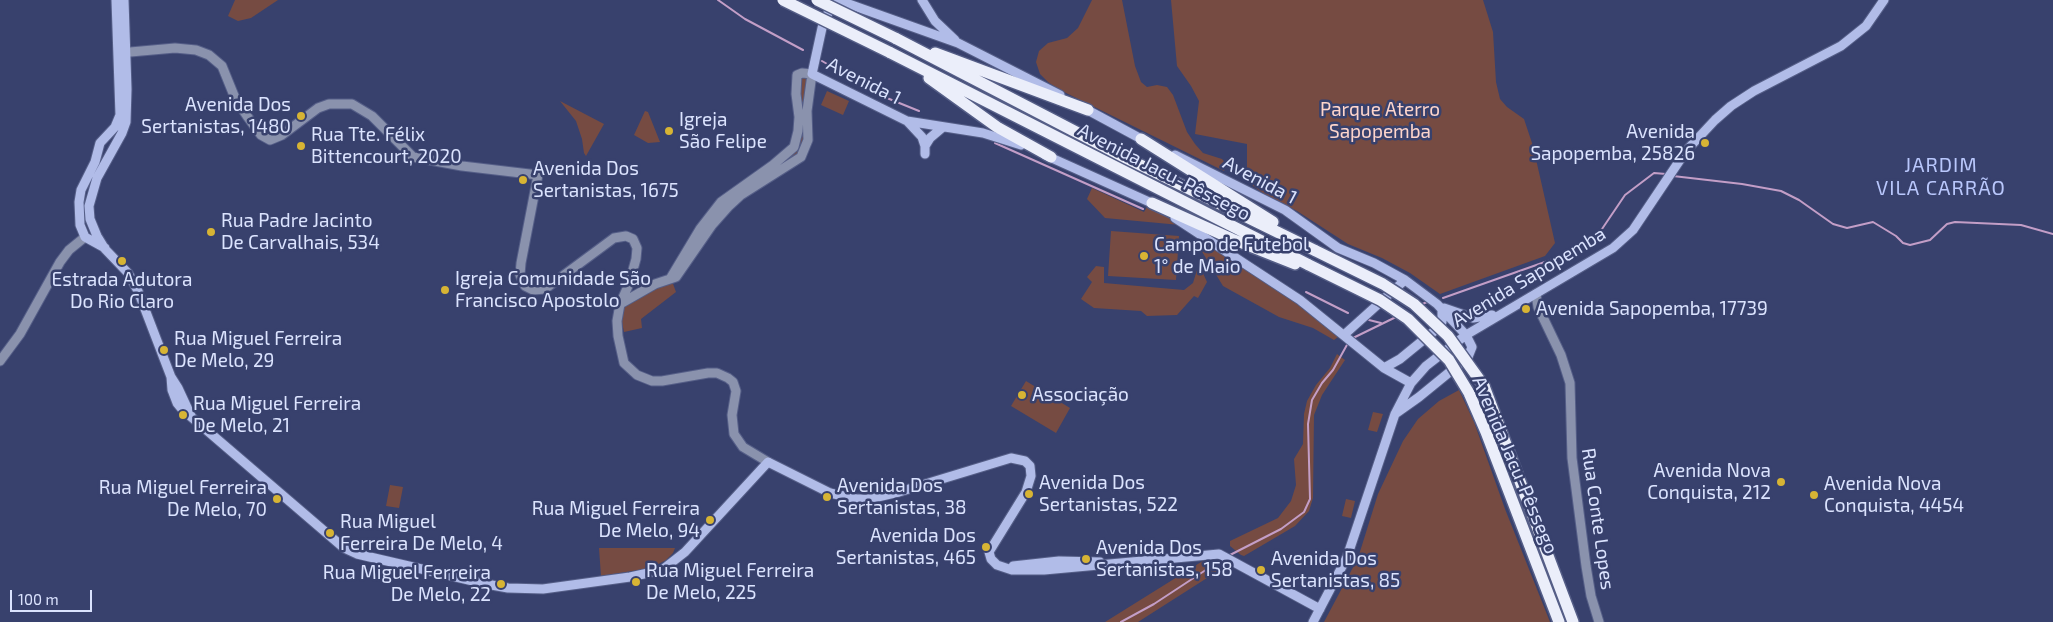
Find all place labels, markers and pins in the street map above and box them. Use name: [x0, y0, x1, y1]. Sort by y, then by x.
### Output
place label: Avenida Dos Sertanistas, 1480: [141, 94, 291, 138]
place label: Igreja São Felipe: [679, 109, 767, 153]
marker: Avenida Dos Sertanistas, 1480: [295, 110, 307, 122]
place label: Avenida Sapopemba, 25826: [1530, 121, 1695, 165]
place label: Rua Tte. Félix Bittencourt, 2020: [311, 124, 462, 168]
marker: Igreja São Felipe: [663, 125, 675, 137]
marker: Avenida Sapopemba, 25826: [1699, 137, 1711, 149]
marker: Rua Tte. Félix Bittencourt, 2020: [295, 140, 307, 152]
place label: Avenida Dos Sertanistas, 1675: [533, 158, 679, 202]
marker: Avenida Dos Sertanistas, 1675: [517, 174, 529, 186]
place label: Rua Padre Jacinto De Carvalhais, 534: [221, 210, 380, 254]
marker: Rua Padre Jacinto De Carvalhais, 534: [205, 226, 217, 238]
place label: Campo de Futebol 1° de Maio: [1154, 234, 1309, 278]
marker: Campo de Futebol 1° de Maio: [1138, 250, 1150, 262]
marker: Estrada Adutora Do Rio Claro: [116, 255, 128, 267]
place label: Igreja Comunidade São Francisco Apostolo: [455, 268, 651, 312]
place label: Estrada Adutora Do Rio Claro: [52, 269, 192, 313]
marker: Igreja Comunidade São Francisco Apostolo: [439, 284, 451, 296]
place label: Avenida Sapopemba, 17739: [1536, 298, 1768, 320]
marker: Avenida Sapopemba, 17739: [1520, 303, 1532, 315]
place label: Rua Miguel Ferreira De Melo, 29: [174, 328, 342, 372]
marker: Rua Miguel Ferreira De Melo, 29: [158, 344, 170, 356]
place label: Associação: [1032, 384, 1129, 406]
marker: Associação: [1016, 389, 1028, 401]
place label: Rua Miguel Ferreira De Melo, 21: [193, 393, 361, 437]
marker: Rua Miguel Ferreira De Melo, 21: [177, 409, 189, 421]
place label: Avenida Nova Conquista, 212: [1647, 460, 1771, 504]
place label: Avenida Dos Sertanistas, 522: [1039, 472, 1178, 516]
place label: Avenida Nova Conquista, 4454: [1824, 473, 1964, 517]
place label: Avenida Dos Sertanistas, 38: [837, 475, 967, 519]
marker: Avenida Nova Conquista, 212: [1775, 476, 1787, 488]
place label: Rua Miguel Ferreira De Melo, 70: [99, 477, 267, 521]
marker: Avenida Dos Sertanistas, 522: [1023, 488, 1035, 500]
marker: Avenida Nova Conquista, 4454: [1808, 489, 1820, 501]
marker: Avenida Dos Sertanistas, 38: [821, 491, 833, 503]
marker: Rua Miguel Ferreira De Melo, 70: [271, 493, 283, 505]
place label: Rua Miguel Ferreira De Melo, 94: [532, 498, 700, 542]
place label: Rua Miguel Ferreira De Melo, 4: [340, 511, 503, 555]
marker: Rua Miguel Ferreira De Melo, 94: [704, 514, 716, 526]
place label: Avenida Dos Sertanistas, 465: [836, 525, 976, 569]
marker: Rua Miguel Ferreira De Melo, 4: [324, 527, 336, 539]
place label: Avenida Dos Sertanistas, 158: [1096, 537, 1233, 581]
marker: Avenida Dos Sertanistas, 465: [980, 541, 992, 553]
place label: Avenida Dos Sertanistas, 85: [1271, 548, 1400, 592]
marker: Avenida Dos Sertanistas, 158: [1080, 553, 1092, 565]
place label: Rua Miguel Ferreira De Melo, 225: [646, 560, 814, 604]
place label: Rua Miguel Ferreira De Melo, 22: [323, 562, 491, 606]
marker: Avenida Dos Sertanistas, 85: [1255, 564, 1267, 576]
marker: Rua Miguel Ferreira De Melo, 225: [630, 576, 642, 588]
marker: Rua Miguel Ferreira De Melo, 22: [495, 578, 507, 590]

